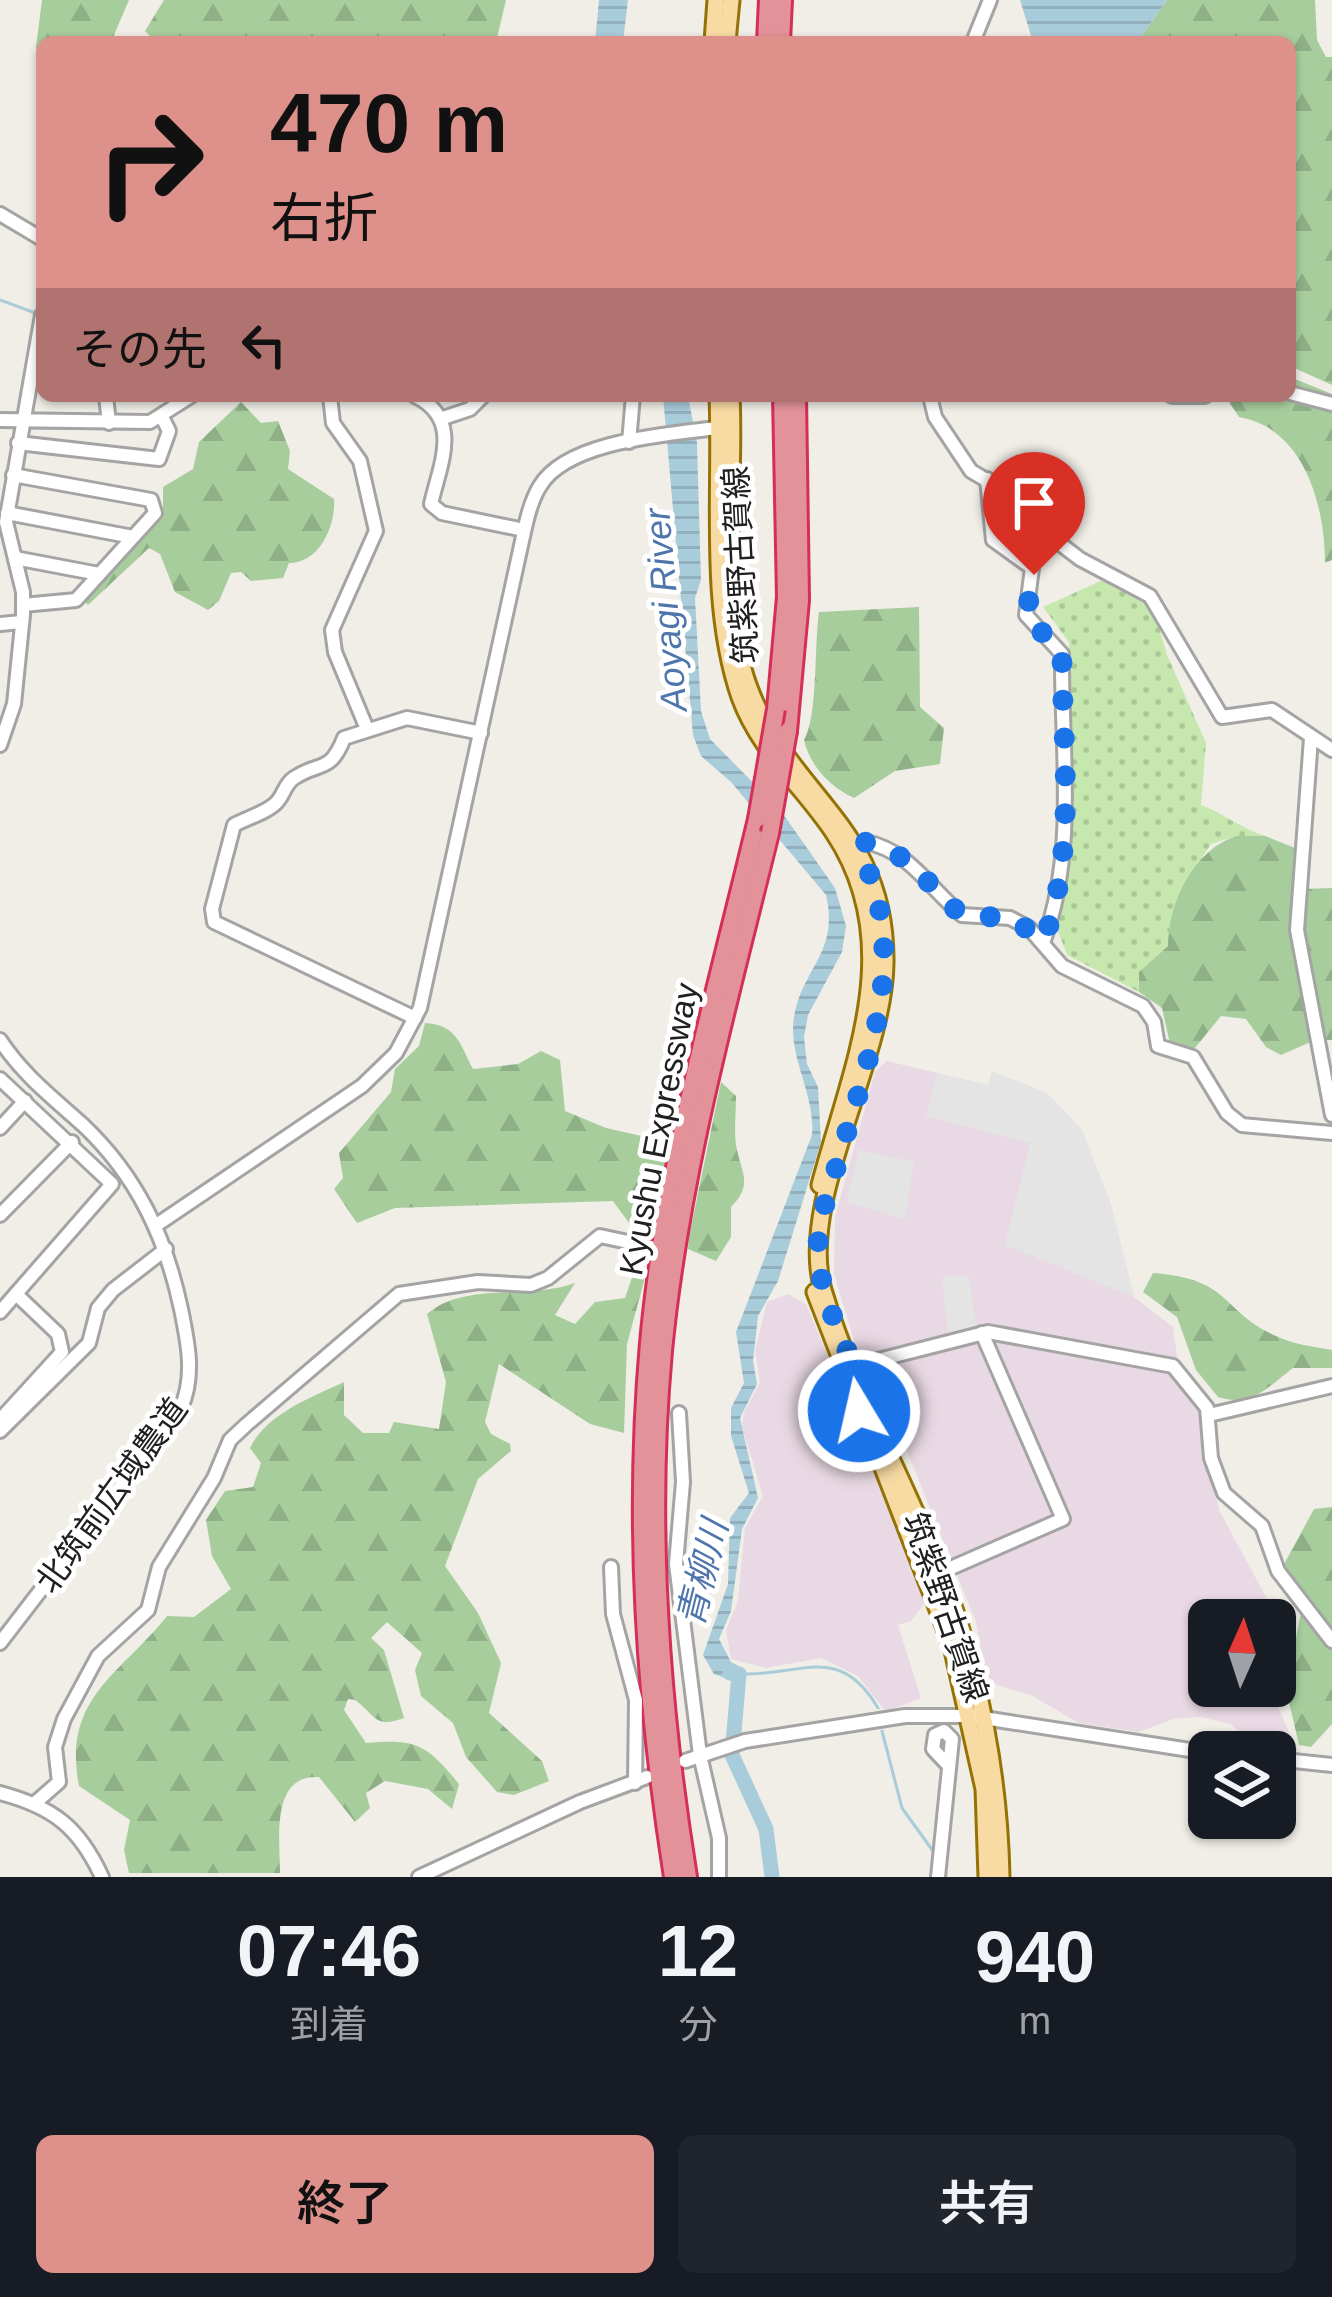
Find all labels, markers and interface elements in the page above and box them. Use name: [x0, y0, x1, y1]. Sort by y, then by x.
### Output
text: 470 m: [270, 76, 508, 170]
icon: right: [72, 84, 228, 240]
text: 右折: [270, 188, 378, 248]
icon: left: [231, 312, 297, 378]
text: その先: [72, 324, 207, 375]
pin: [983, 452, 1085, 575]
street label: 筑紫野古賀線: [717, 465, 764, 665]
icon: arrive: [1001, 470, 1067, 536]
water label: Aoyagi River: [636, 505, 695, 715]
street label: Kyushu Expressway: [612, 979, 705, 1278]
position arrow: [796, 1348, 922, 1474]
street label: 北筑前広域農道: [29, 1391, 194, 1600]
street label: 筑紫野古賀線: [896, 1508, 995, 1707]
water label: 青柳川: [670, 1512, 736, 1630]
north arrow: [1188, 1599, 1296, 1707]
map controls: [1188, 1599, 1296, 1839]
button: layers: [1188, 1731, 1296, 1839]
text: 07:46: [237, 1911, 421, 1991]
text: 12: [658, 1911, 738, 1991]
text: 940: [975, 1917, 1095, 1997]
text: m: [1019, 1999, 1051, 2042]
text: 到着: [290, 2003, 368, 2046]
text: 分: [678, 2003, 717, 2046]
button: 終了: [36, 2135, 654, 2273]
button: 共有: [678, 2135, 1296, 2273]

